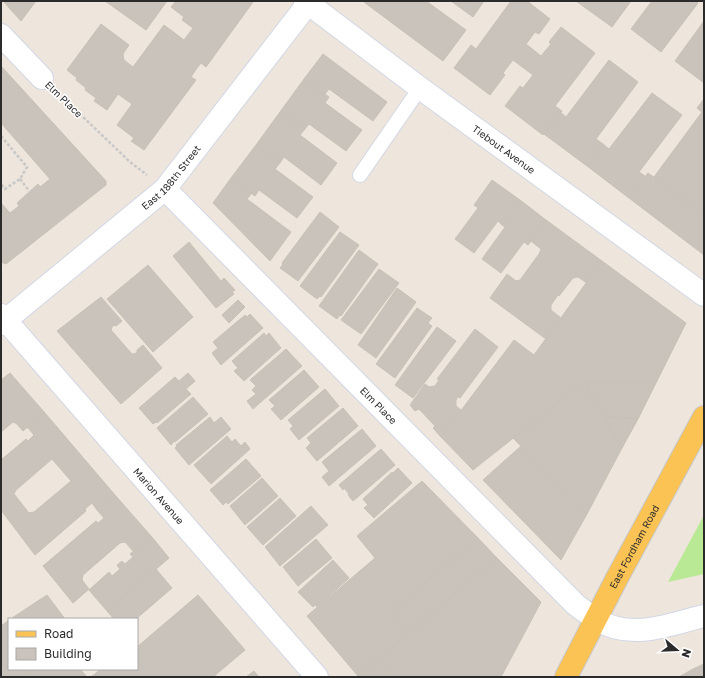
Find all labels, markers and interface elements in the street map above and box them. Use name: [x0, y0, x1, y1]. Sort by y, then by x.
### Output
street label: Elm Place: [43, 78, 85, 120]
street label: Tiebout Avenue: [470, 122, 538, 176]
street label: East 188th Street: [139, 143, 203, 212]
street label: Elm Place: [358, 384, 400, 426]
street label: Marion Avenue: [131, 465, 187, 527]
street label: East Fordham Road: [607, 503, 661, 590]
legend: [8, 618, 138, 670]
text: Road: [44, 626, 73, 641]
north arrow: [657, 630, 697, 670]
text: Building: [44, 646, 92, 661]
text: N: [679, 647, 694, 659]

